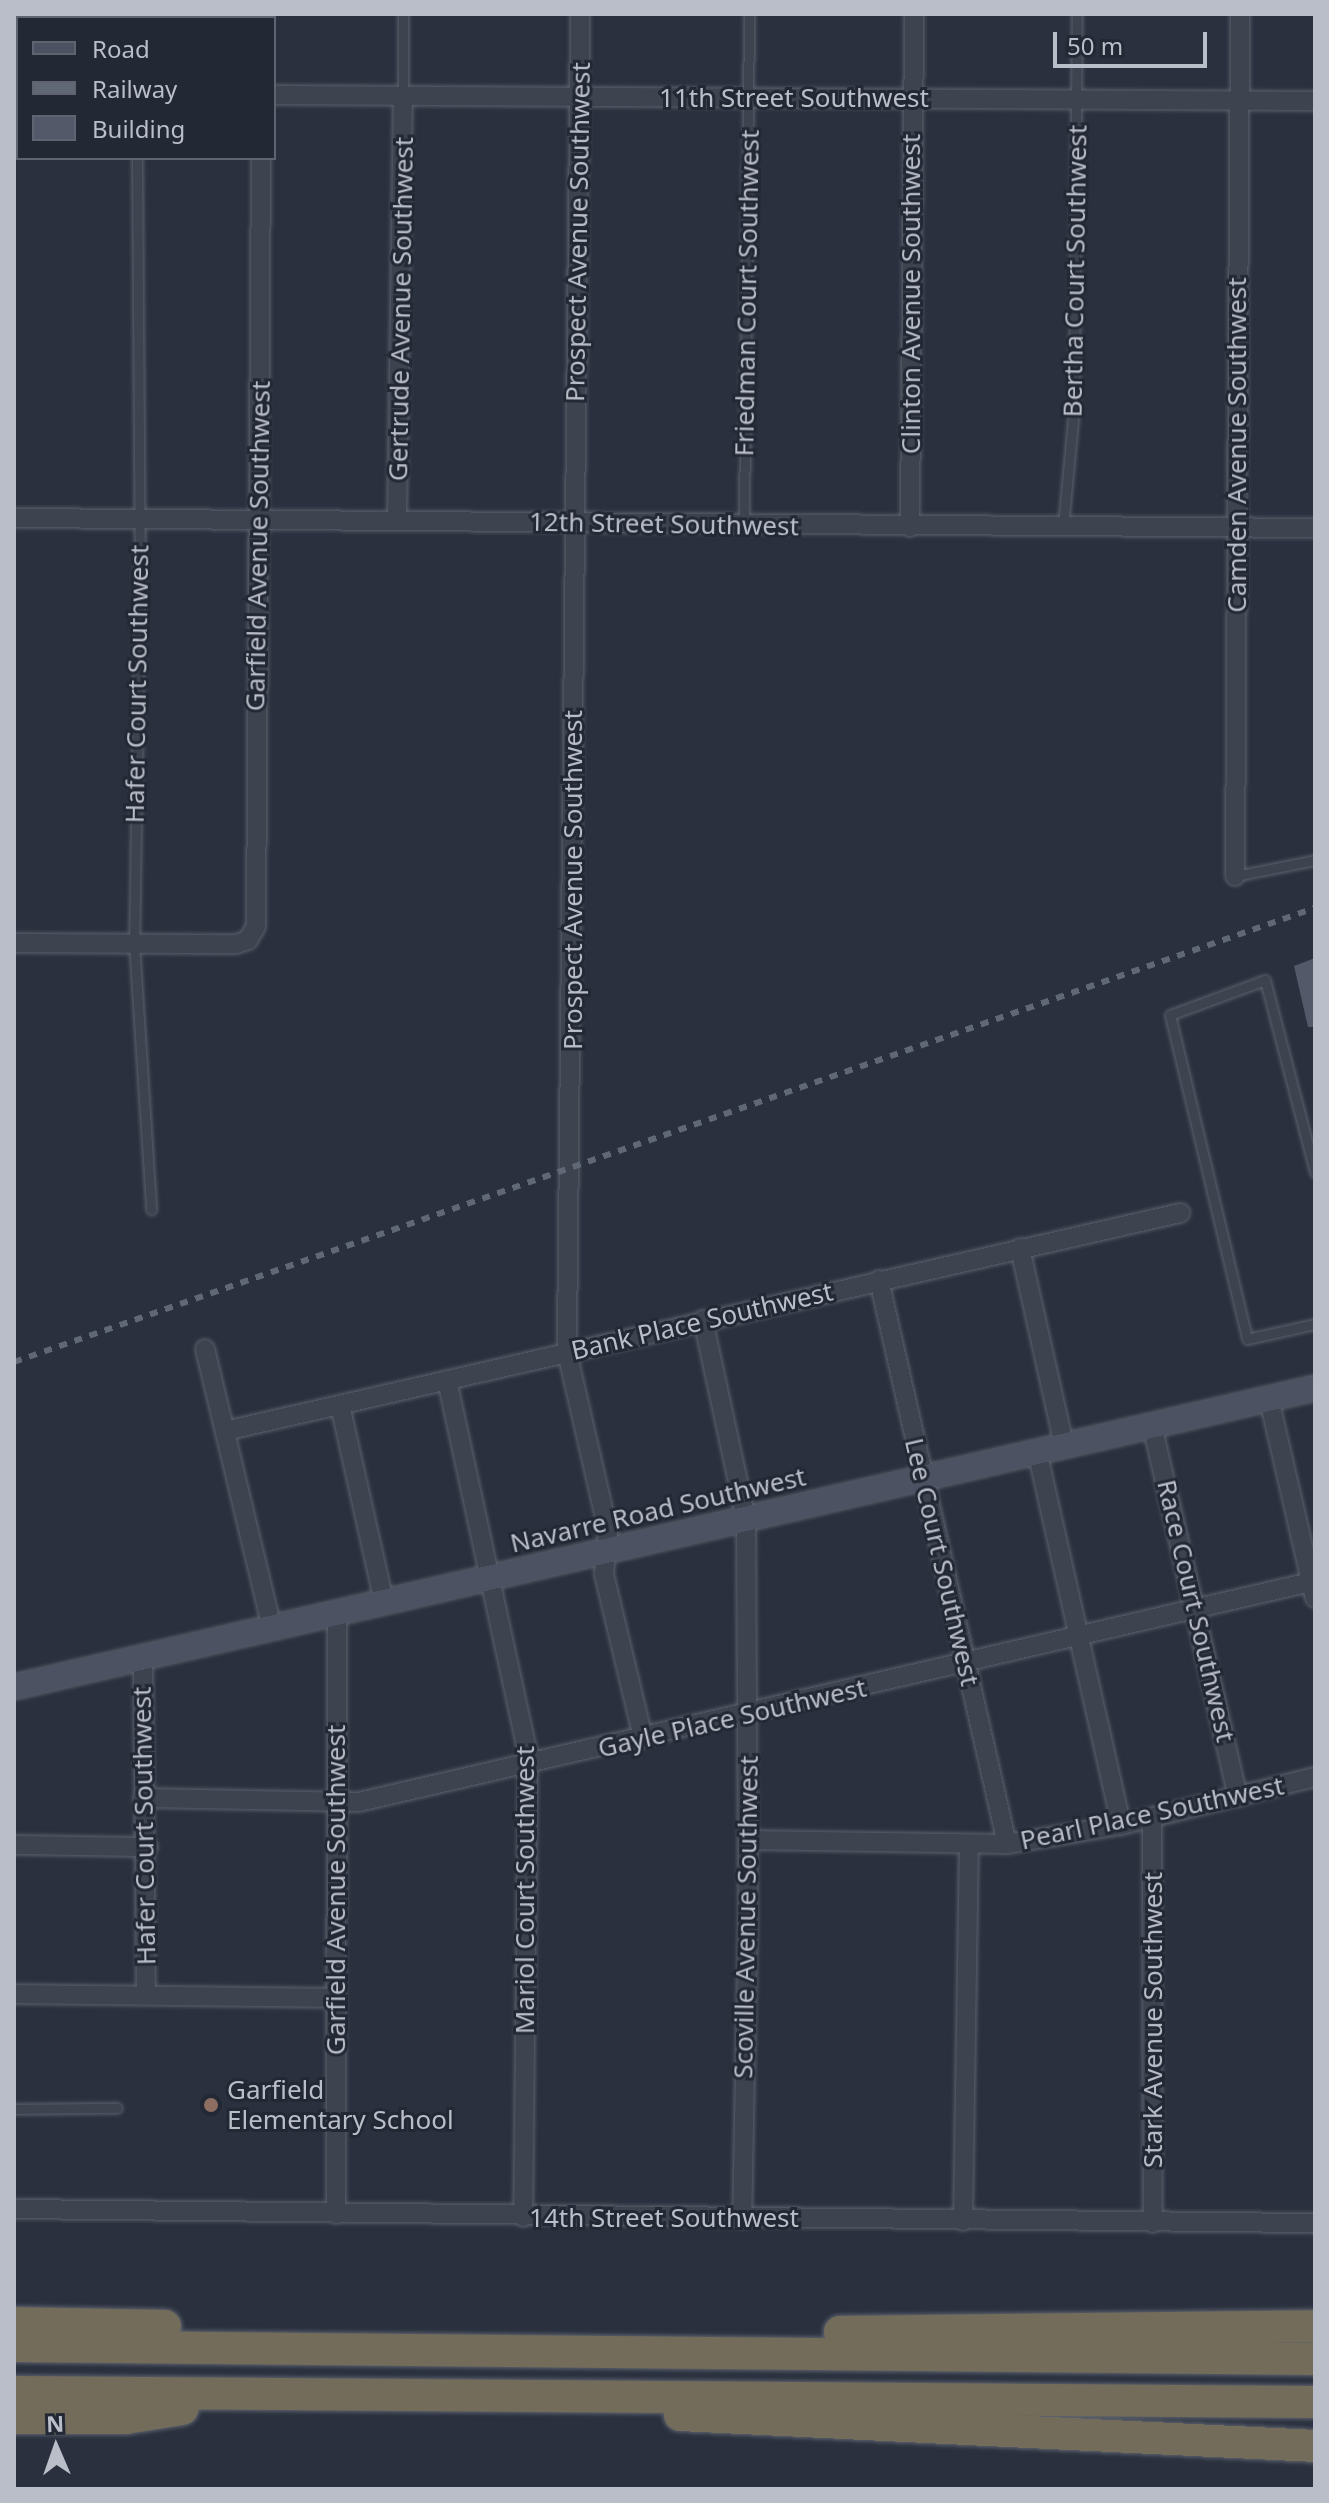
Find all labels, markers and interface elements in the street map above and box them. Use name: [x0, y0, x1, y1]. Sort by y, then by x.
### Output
legend: [16, 16, 276, 160]
scale bar: [1057, 16, 1211, 66]
text: 50 m: [1067, 29, 1123, 62]
text: Road: [92, 32, 150, 65]
street label: Prospect Avenue Southwest: [559, 62, 597, 402]
text: Railway: [92, 72, 177, 105]
street label: 11th Street Southwest: [659, 82, 929, 114]
text: Building: [92, 112, 185, 145]
street label: Bertha Court Southwest: [1057, 124, 1093, 418]
street label: Friedman Court Southwest: [729, 129, 765, 457]
street label: Clinton Avenue Southwest: [895, 134, 927, 454]
street label: Gertrude Avenue Southwest: [382, 137, 420, 481]
street label: Camden Avenue Southwest: [1221, 277, 1253, 613]
street label: Garfield Avenue Southwest: [240, 380, 276, 712]
street label: 12th Street Southwest: [529, 506, 799, 542]
street label: Hafer Court Southwest: [119, 544, 155, 824]
street label: Prospect Avenue Southwest: [557, 710, 589, 1050]
street label: Bank Place Southwest: [568, 1276, 836, 1366]
street label: Lee Court Southwest: [898, 1435, 986, 1689]
street label: Navarre Road Southwest: [507, 1461, 809, 1559]
street label: Race Court Southwest: [1151, 1477, 1241, 1745]
street label: Gayle Place Southwest: [595, 1672, 869, 1764]
street label: Hafer Court Southwest: [126, 1686, 162, 1966]
street label: Garfield Avenue Southwest: [320, 1725, 352, 2055]
street label: Mariol Court Southwest: [509, 1746, 541, 2034]
street label: Scoville Avenue Southwest: [728, 1755, 764, 2079]
street label: Pearl Place Southwest: [1017, 1770, 1287, 1856]
street label: Stark Avenue Southwest: [1137, 1872, 1169, 2168]
place label: Garfield Elementary School: [227, 2074, 454, 2136]
marker: Garfield Elementary School: [202, 2096, 220, 2114]
street label: 14th Street Southwest: [529, 2202, 799, 2234]
north arrow: [16, 2407, 96, 2487]
text: N: [46, 2408, 65, 2438]

